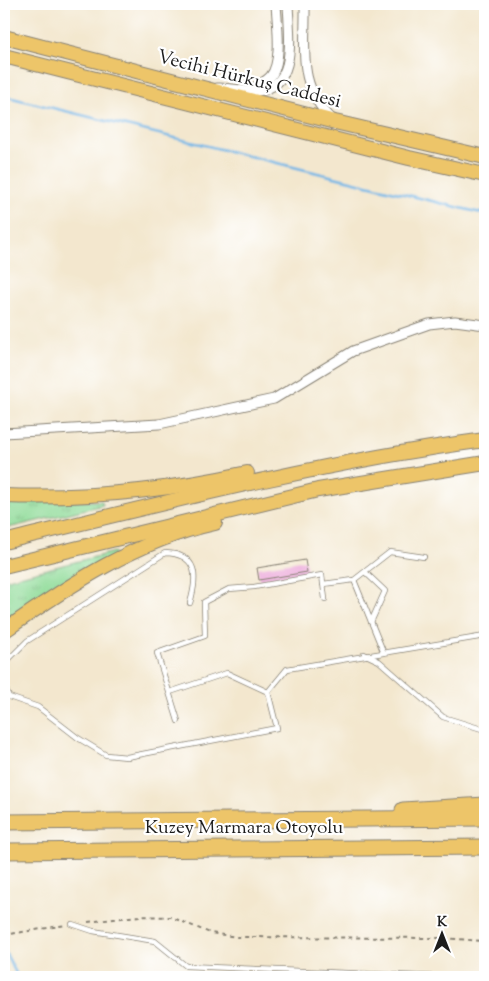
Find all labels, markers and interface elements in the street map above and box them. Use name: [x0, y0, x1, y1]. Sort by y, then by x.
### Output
street label: Vecihi Hürkuş Caddesi: [154, 44, 344, 116]
street label: Kuzey Marmara Otoyolu: [145, 815, 343, 842]
north arrow: [416, 908, 466, 958]
text: K: [437, 913, 448, 933]

